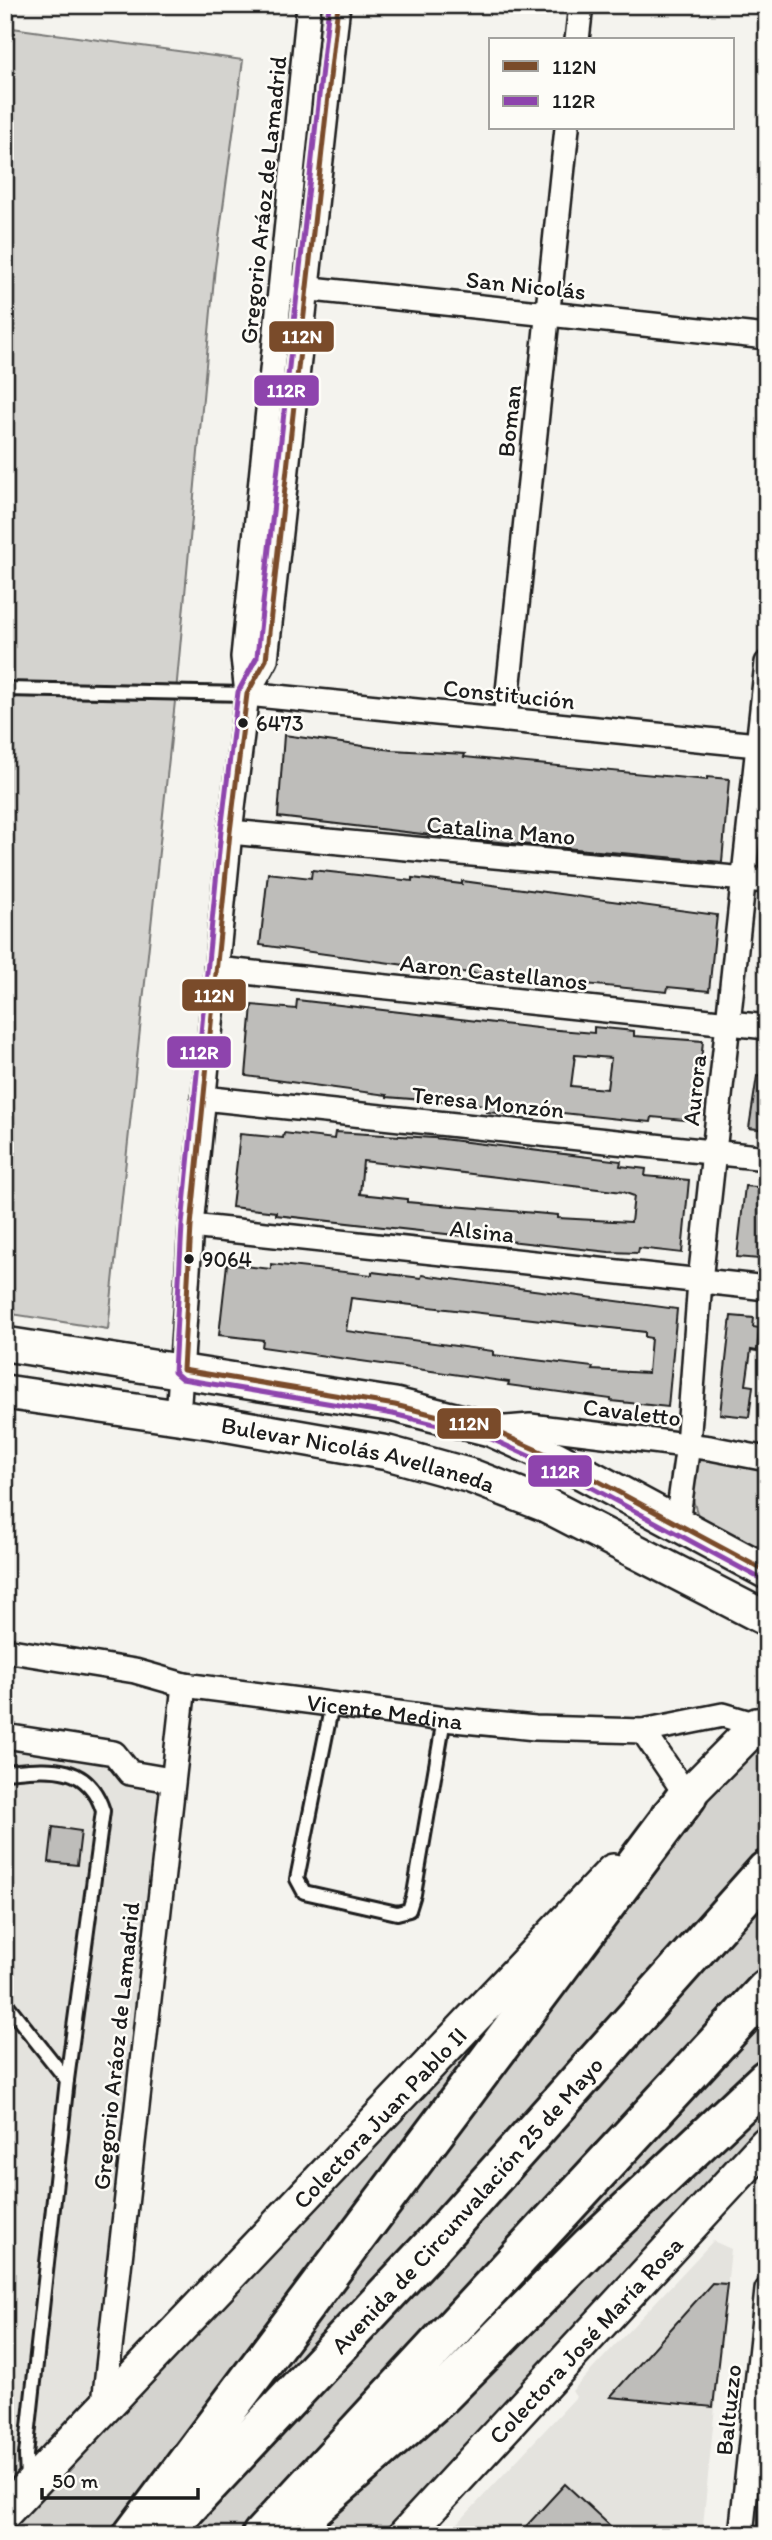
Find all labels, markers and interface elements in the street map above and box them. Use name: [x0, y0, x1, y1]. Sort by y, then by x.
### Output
legend: [489, 38, 734, 130]
text: 112N: [552, 54, 597, 79]
street label: Gregorio Aráoz de Lamadrid: [233, 55, 293, 345]
text: 112R: [552, 88, 595, 113]
street label: San Nicolás: [465, 264, 587, 306]
line badge: 112N: [268, 320, 335, 353]
text: 112N: [282, 325, 322, 348]
line badge: 112R: [253, 374, 320, 407]
text: 112R: [266, 379, 306, 402]
street label: Boman: [491, 383, 527, 459]
street label: Constitución: [442, 673, 577, 715]
place label: 6473: [256, 710, 304, 737]
marker: 6473: [236, 716, 250, 730]
street label: Catalina Mano: [425, 809, 577, 851]
street label: Aaron Castellanos: [399, 948, 589, 996]
line badge: 112N: [181, 978, 247, 1012]
text: 112N: [194, 984, 234, 1007]
line badge: 112R: [166, 1035, 232, 1069]
text: 112R: [179, 1041, 219, 1064]
street label: Aurora: [676, 1052, 712, 1127]
street label: Teresa Monzón: [410, 1080, 566, 1124]
street label: Alsina: [448, 1213, 516, 1249]
place label: 9064: [202, 1246, 252, 1273]
marker: 9064: [182, 1252, 196, 1266]
street label: Cavaletto: [581, 1392, 683, 1432]
line badge: 112N: [436, 1407, 502, 1440]
street label: Bulevar Nicolás Avellaneda: [219, 1409, 500, 1499]
text: 112N: [449, 1412, 489, 1435]
line badge: 112R: [527, 1454, 593, 1488]
text: 112R: [540, 1460, 580, 1483]
street label: Vicente Medina: [305, 1687, 464, 1735]
street label: Gregorio Aráoz de Lamadrid: [86, 1901, 146, 2191]
street label: Colectora Juan Pablo II: [286, 2020, 472, 2214]
street label: Avenida de Circunvalación 25 de Mayo: [324, 2050, 609, 2359]
street label: Colectora José María Rosa: [482, 2229, 689, 2450]
street label: Baltuzzo: [709, 2363, 747, 2457]
scale bar: [42, 2456, 198, 2500]
text: 50 m: [52, 2468, 99, 2493]

